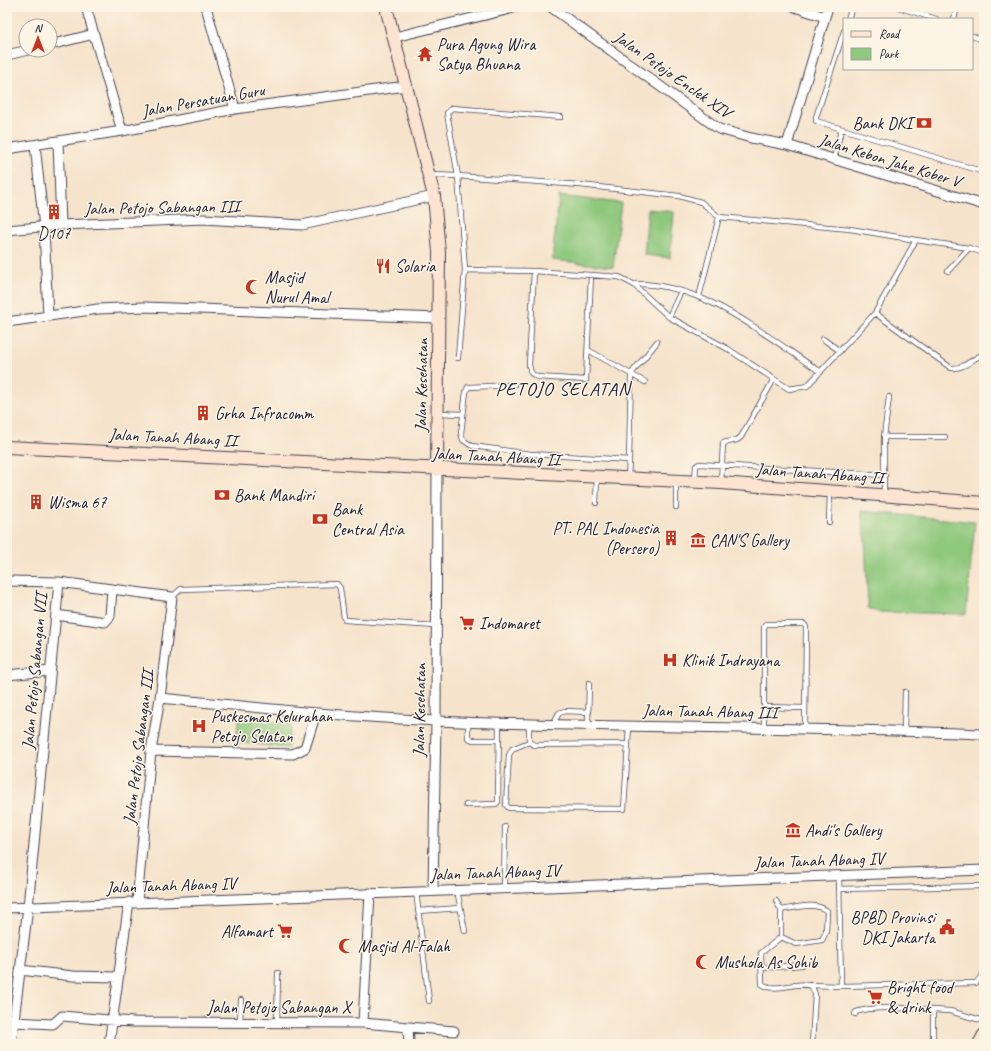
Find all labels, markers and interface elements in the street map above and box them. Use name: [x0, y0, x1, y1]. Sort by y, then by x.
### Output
north arrow: [18, 18, 58, 58]
legend: [843, 18, 973, 70]
text: N: [35, 21, 44, 35]
street label: Jalan Petojo Enclek XIV: [609, 26, 738, 125]
text: Road: [879, 26, 901, 42]
place label: Pura Agung Wira Satya Bhuana: [437, 34, 536, 75]
temple icon: Pura Agung Wira Satya Bhuana: [416, 45, 434, 63]
text: Park: [879, 46, 900, 62]
street label: Jalan Persatuan Guru: [139, 79, 268, 122]
place label: Bank DKI: [853, 113, 916, 134]
bank icon: Bank DKI: [915, 114, 933, 132]
street label: Jalan Kebon Jahe Kober V: [816, 129, 967, 193]
street label: Jalan Petojo Sabangan III: [83, 196, 243, 219]
building icon: D107: [45, 203, 63, 221]
place label: D107: [38, 223, 72, 244]
place label: Solaria: [395, 256, 437, 277]
restaurant icon: Solaria: [374, 257, 392, 275]
place label: Masjid Nurul Amal: [265, 267, 332, 308]
mosque icon: Masjid Nurul Amal: [244, 278, 262, 296]
street label: Jalan Kesehatan: [410, 337, 433, 433]
district label: PETOJO SELATAN: [496, 377, 632, 401]
place label: Grha Infracomm: [215, 403, 315, 424]
building icon: Grha Infracomm: [194, 404, 212, 422]
street label: Jalan Tanah Abang II: [107, 424, 241, 452]
street label: Jalan Tanah Abang II: [430, 443, 564, 471]
street label: Jalan Tanah Abang II: [754, 458, 888, 489]
place label: Bank Mandiri: [234, 485, 316, 506]
bank icon: Bank Mandiri: [213, 486, 231, 504]
place label: Wisma 67: [48, 492, 108, 513]
building icon: Wisma 67: [27, 493, 45, 511]
place label: Bank Central Asia: [332, 499, 405, 540]
bank icon: Bank Central Asia: [311, 510, 329, 528]
place label: PT. PAL Indonesia (Persero): [552, 518, 661, 559]
building icon: PT. PAL Indonesia (Persero): [662, 529, 680, 547]
place label: CAN'S Gallery: [710, 530, 790, 551]
museum icon: CAN'S Gallery: [689, 531, 707, 549]
street label: Jalan Petojo Sabangan VII: [17, 588, 52, 751]
place label: Indomaret: [479, 613, 542, 634]
supermarket icon: Indomaret: [458, 614, 476, 632]
place label: Klinik Indrayana: [682, 650, 781, 671]
hospital icon: Klinik Indrayana: [661, 651, 679, 669]
street label: Jalan Kesehatan: [408, 662, 431, 758]
street label: Jalan Petojo Sabangan III: [118, 666, 159, 826]
street label: Jalan Tanah Abang III: [641, 700, 782, 723]
place label: Puskesmas Kelurahan Petojo Selatan: [211, 706, 334, 747]
hospital icon: Puskesmas Kelurahan Petojo Selatan: [190, 717, 208, 735]
place label: Andi's Gallery: [805, 820, 883, 841]
museum icon: Andi's Gallery: [784, 821, 802, 839]
street label: Jalan Tanah Abang IV: [753, 848, 888, 873]
street label: Jalan Tanah Abang IV: [429, 860, 564, 885]
street label: Jalan Tanah Abang IV: [105, 873, 240, 898]
place label: BPBD Provinsi DKI Jakarta: [851, 907, 938, 948]
public building icon: BPBD Provinsi DKI Jakarta: [938, 918, 956, 936]
place label: Alfamart: [221, 921, 275, 942]
supermarket icon: Alfamart: [276, 922, 294, 940]
place label: Masjid Al-Falah: [358, 936, 451, 957]
mosque icon: Masjid Al-Falah: [337, 937, 355, 955]
place label: Mushola As Sohib: [715, 952, 819, 973]
mosque icon: Mushola As Sohib: [694, 953, 712, 971]
place label: Bright food & drink: [887, 977, 955, 1018]
supermarket icon: Bright food & drink: [866, 988, 884, 1006]
street label: Jalan Petojo Sabangan X: [206, 997, 354, 1018]

